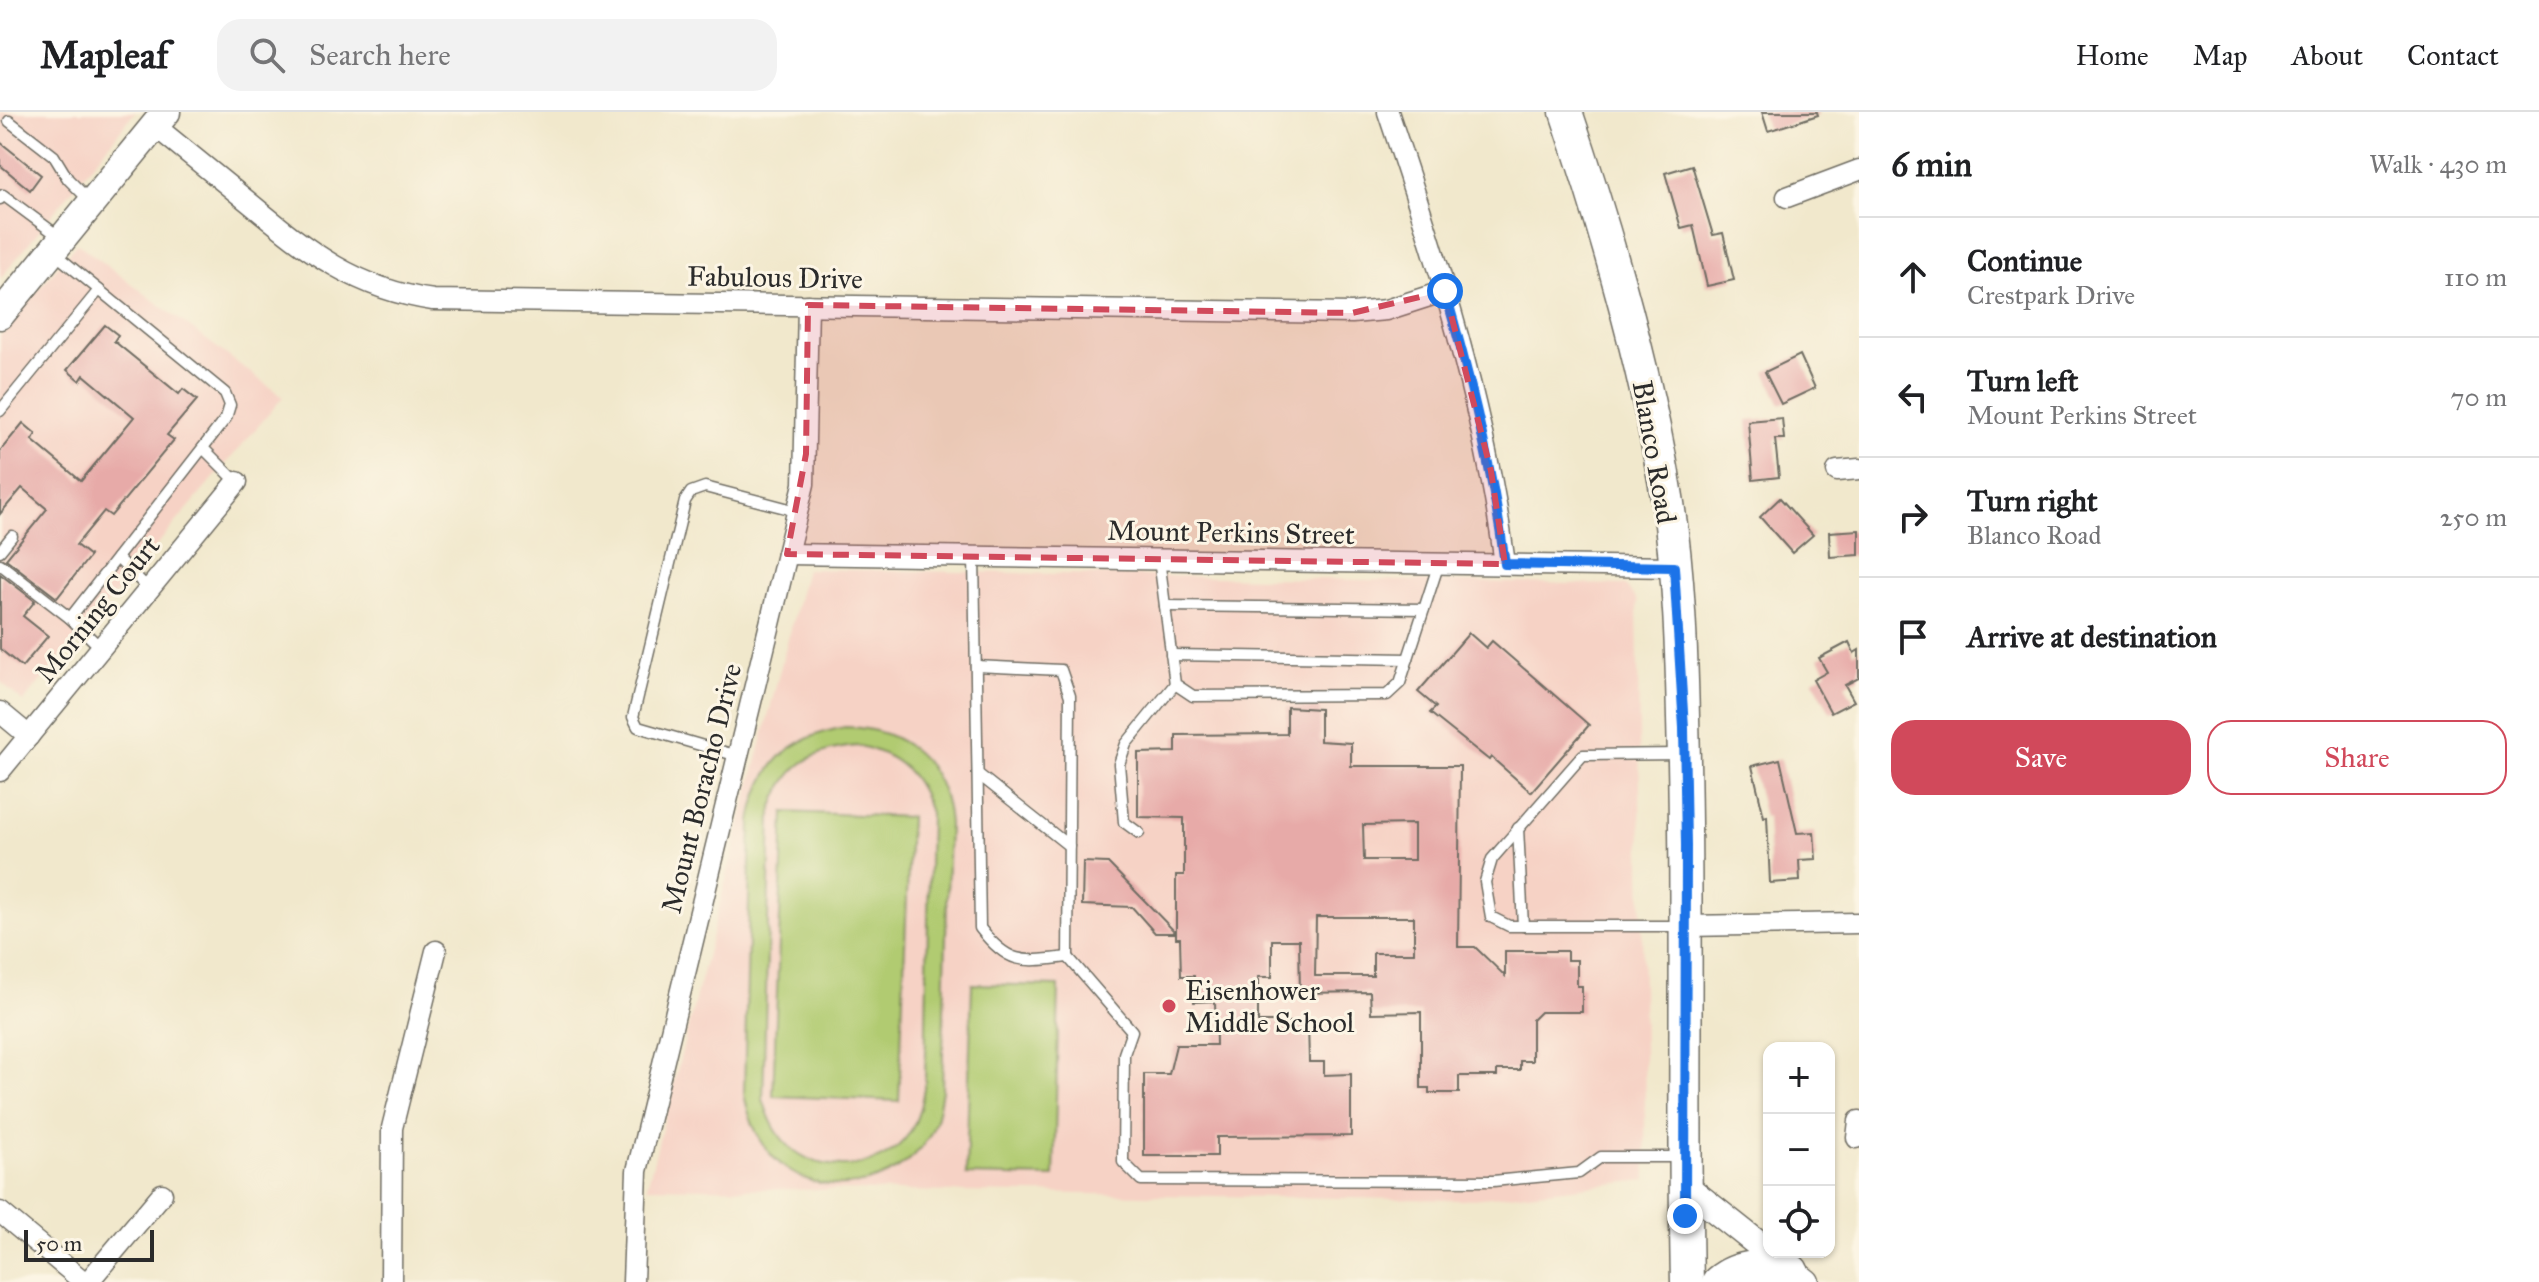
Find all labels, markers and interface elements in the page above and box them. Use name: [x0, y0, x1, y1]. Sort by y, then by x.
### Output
search box: [217, 19, 777, 91]
text: Mapleaf: [40, 32, 169, 78]
icon: search: [245, 33, 289, 77]
text: Search here: [309, 37, 451, 73]
text: Home: [2076, 38, 2149, 73]
text: Map: [2193, 38, 2247, 73]
text: About: [2291, 38, 2363, 73]
text: Contact: [2407, 38, 2499, 73]
text: 6 min: [1891, 144, 1972, 185]
text: Walk · 430 m: [2369, 148, 2507, 180]
text: Continue: [1967, 243, 2082, 279]
icon: ahead: [1891, 255, 1935, 299]
street label: Fabulous Drive: [687, 258, 863, 297]
text: 110 m: [2444, 261, 2507, 293]
route start: [1427, 273, 1463, 309]
text: Crestpark Drive: [1967, 279, 2135, 311]
text: Turn left: [1967, 363, 2078, 399]
icon: left: [1891, 375, 1935, 419]
street label: Blanco Road: [1625, 378, 1684, 526]
text: 70 m: [2451, 381, 2507, 413]
text: Mount Perkins Street: [1967, 399, 2197, 431]
text: Turn right: [1967, 483, 2098, 519]
icon: right: [1891, 495, 1935, 539]
text: 250 m: [2440, 501, 2507, 533]
street label: Mount Perkins Street: [1107, 513, 1355, 552]
text: Blanco Road: [1967, 519, 2102, 551]
street label: Morning Court: [27, 529, 167, 690]
icon: arrive: [1891, 615, 1935, 659]
text: Arrive at destination: [1967, 619, 2217, 655]
street label: Mount Boracho Drive: [654, 660, 749, 917]
button: Save: [1891, 720, 2191, 795]
button: Share: [2207, 720, 2507, 795]
place label: Eisenhower Middle School: [1185, 973, 1355, 1040]
marker: Eisenhower Middle School: [1160, 997, 1178, 1015]
map controls: [1763, 1042, 1835, 1258]
button: +: [1763, 1042, 1835, 1114]
button: −: [1763, 1114, 1835, 1186]
button: locate: [1763, 1186, 1835, 1258]
route end: [1667, 1198, 1703, 1234]
scale bar: [24, 1226, 154, 1262]
text: 50 m: [36, 1230, 82, 1257]

